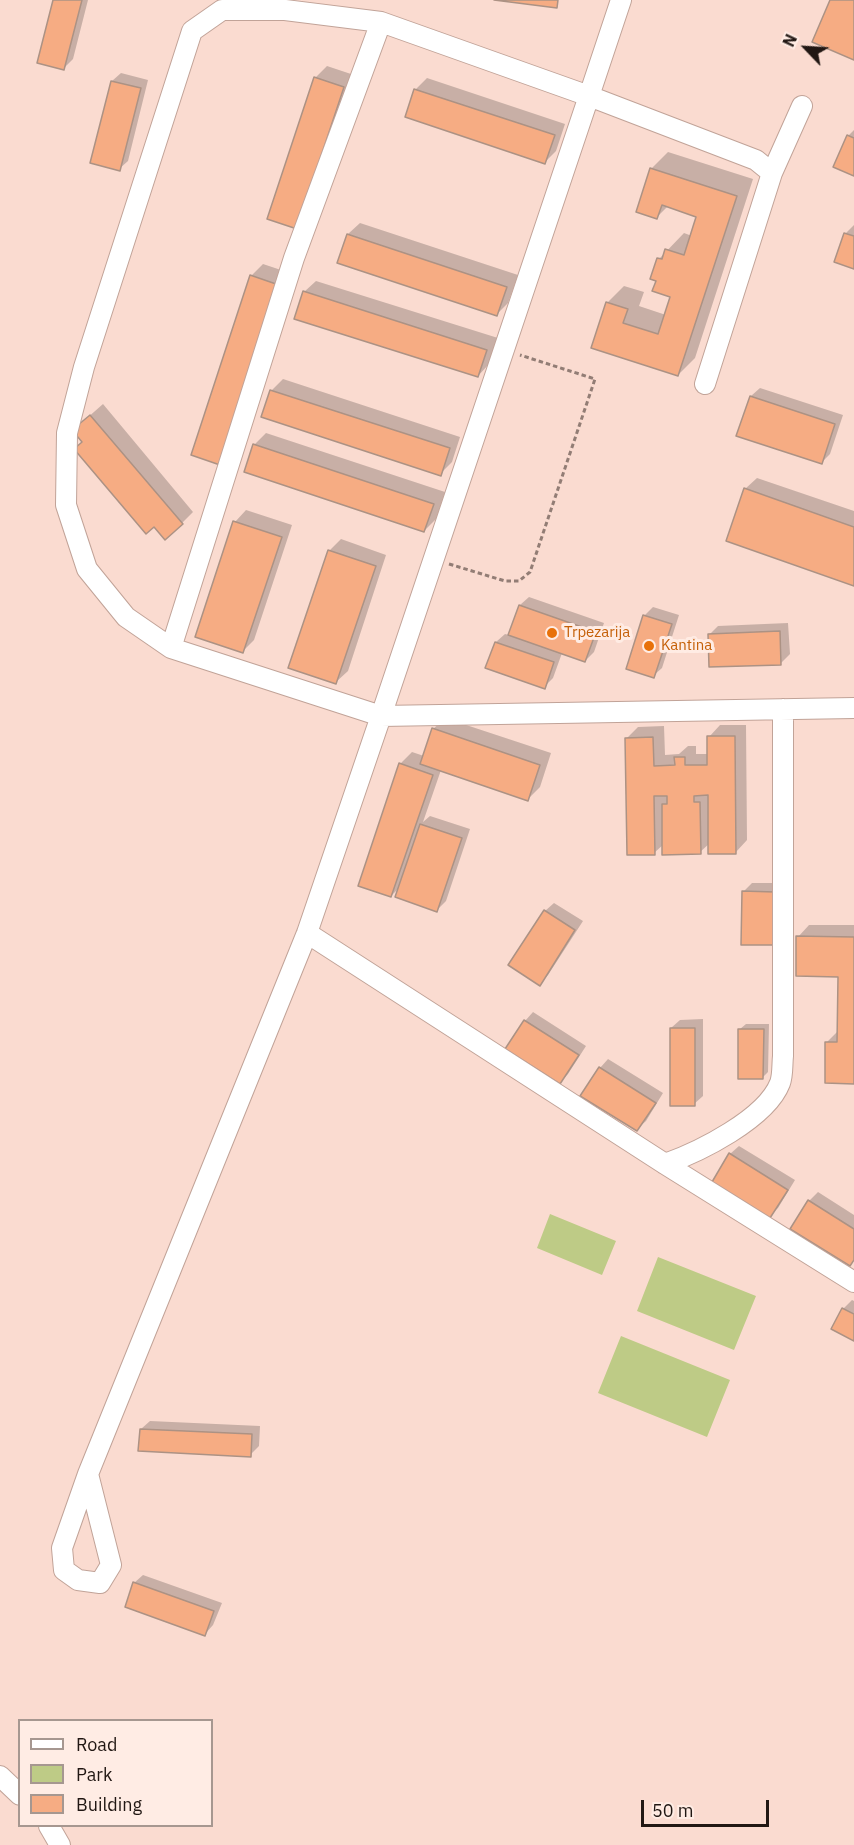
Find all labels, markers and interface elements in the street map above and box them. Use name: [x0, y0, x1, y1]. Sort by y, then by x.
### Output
north arrow: [776, 18, 836, 78]
text: N: [778, 31, 801, 50]
place label: Trpezarija: [564, 624, 630, 642]
marker: Trpezarija: [545, 626, 559, 640]
place label: Kantina: [661, 637, 712, 655]
marker: Kantina: [642, 639, 656, 653]
legend: [18, 1719, 213, 1827]
text: Road: [76, 1733, 117, 1756]
text: Park: [76, 1763, 112, 1786]
scale bar: [644, 1788, 772, 1826]
text: Building: [76, 1793, 142, 1816]
text: 50 m: [652, 1799, 694, 1822]

